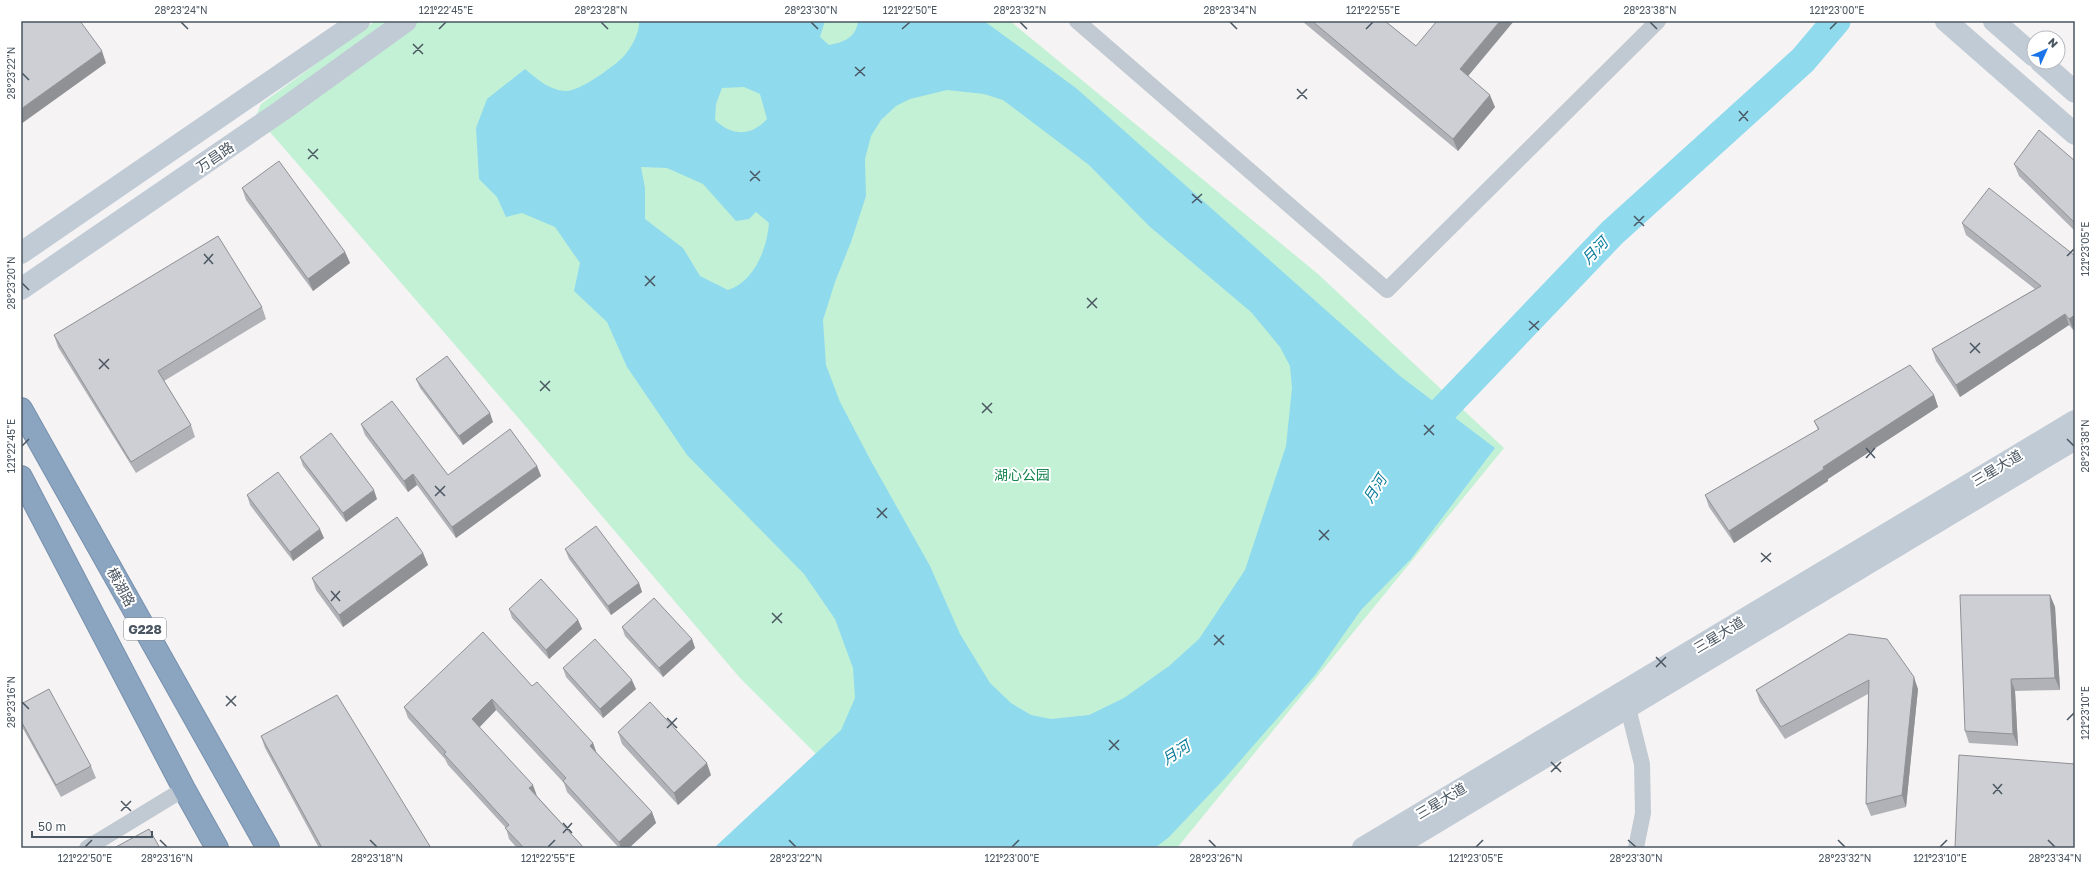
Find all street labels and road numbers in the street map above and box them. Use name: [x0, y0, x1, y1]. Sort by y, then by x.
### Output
street label: 万昌路: [193, 138, 237, 175]
street label: 三星大道: [1968, 446, 2025, 489]
street label: 横湖路: [104, 564, 139, 609]
street label: 三星大道: [1690, 613, 1747, 656]
road number: G228: [124, 618, 166, 640]
street label: 三星大道: [1412, 779, 1469, 822]

